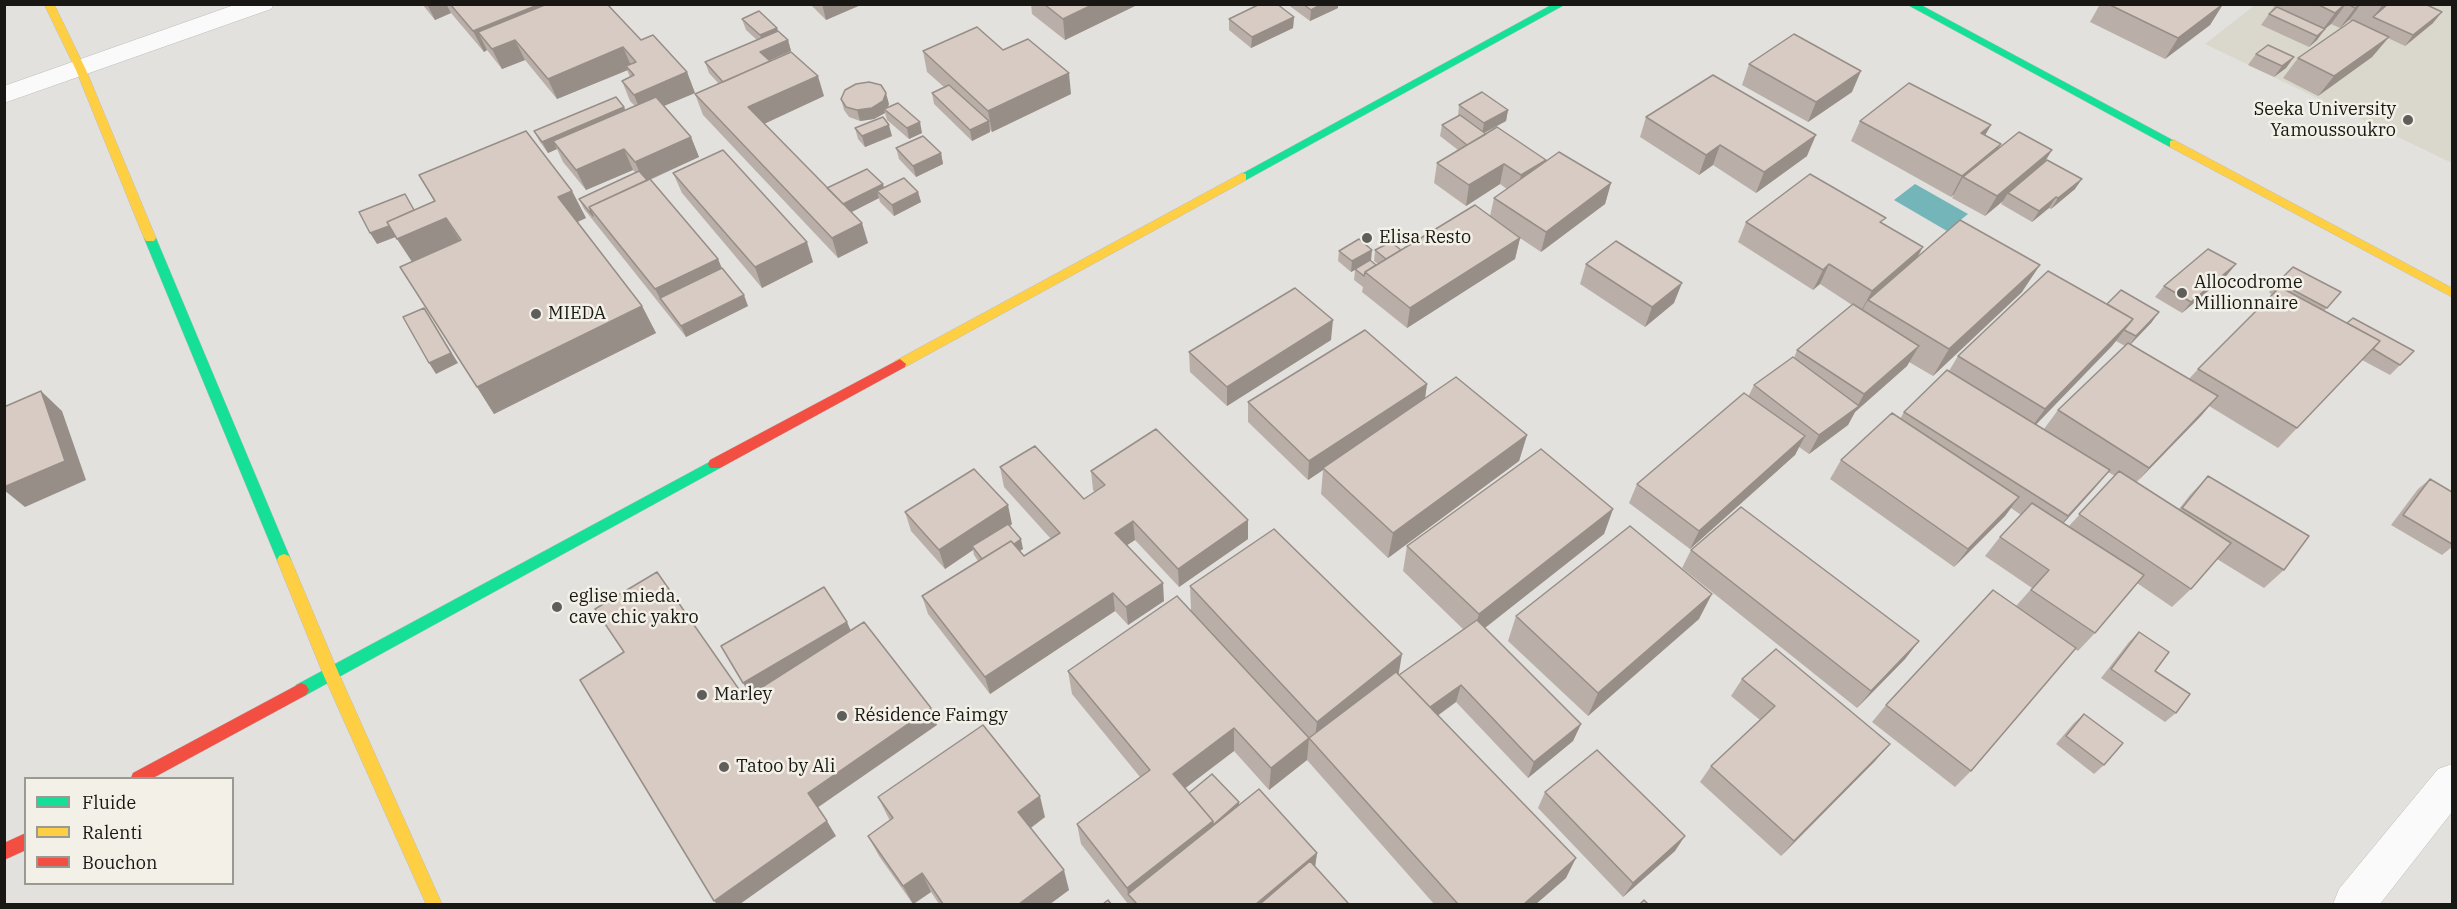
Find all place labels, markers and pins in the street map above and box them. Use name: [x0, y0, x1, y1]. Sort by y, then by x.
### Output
place label: Seeka University Yamoussoukro: [2254, 99, 2396, 142]
marker: Seeka University Yamoussoukro: [2401, 113, 2415, 127]
place label: Elisa Resto: [1379, 227, 1471, 249]
marker: Elisa Resto: [1360, 231, 1374, 245]
place label: Allocodrome Millionnaire: [2194, 272, 2303, 314]
marker: Allocodrome Millionnaire: [2175, 286, 2189, 300]
place label: MIEDA: [548, 303, 606, 325]
marker: MIEDA: [529, 307, 543, 321]
place label: eglise mieda. cave chic yakro: [569, 586, 699, 628]
marker: eglise mieda. cave chic yakro: [550, 600, 564, 614]
place label: Marley: [714, 684, 772, 706]
marker: Marley: [695, 688, 709, 702]
place label: Résidence Faimgy: [854, 705, 1008, 727]
marker: Résidence Faimgy: [835, 709, 849, 723]
place label: Tatoo by Ali: [736, 756, 835, 778]
marker: Tatoo by Ali: [717, 760, 731, 774]

